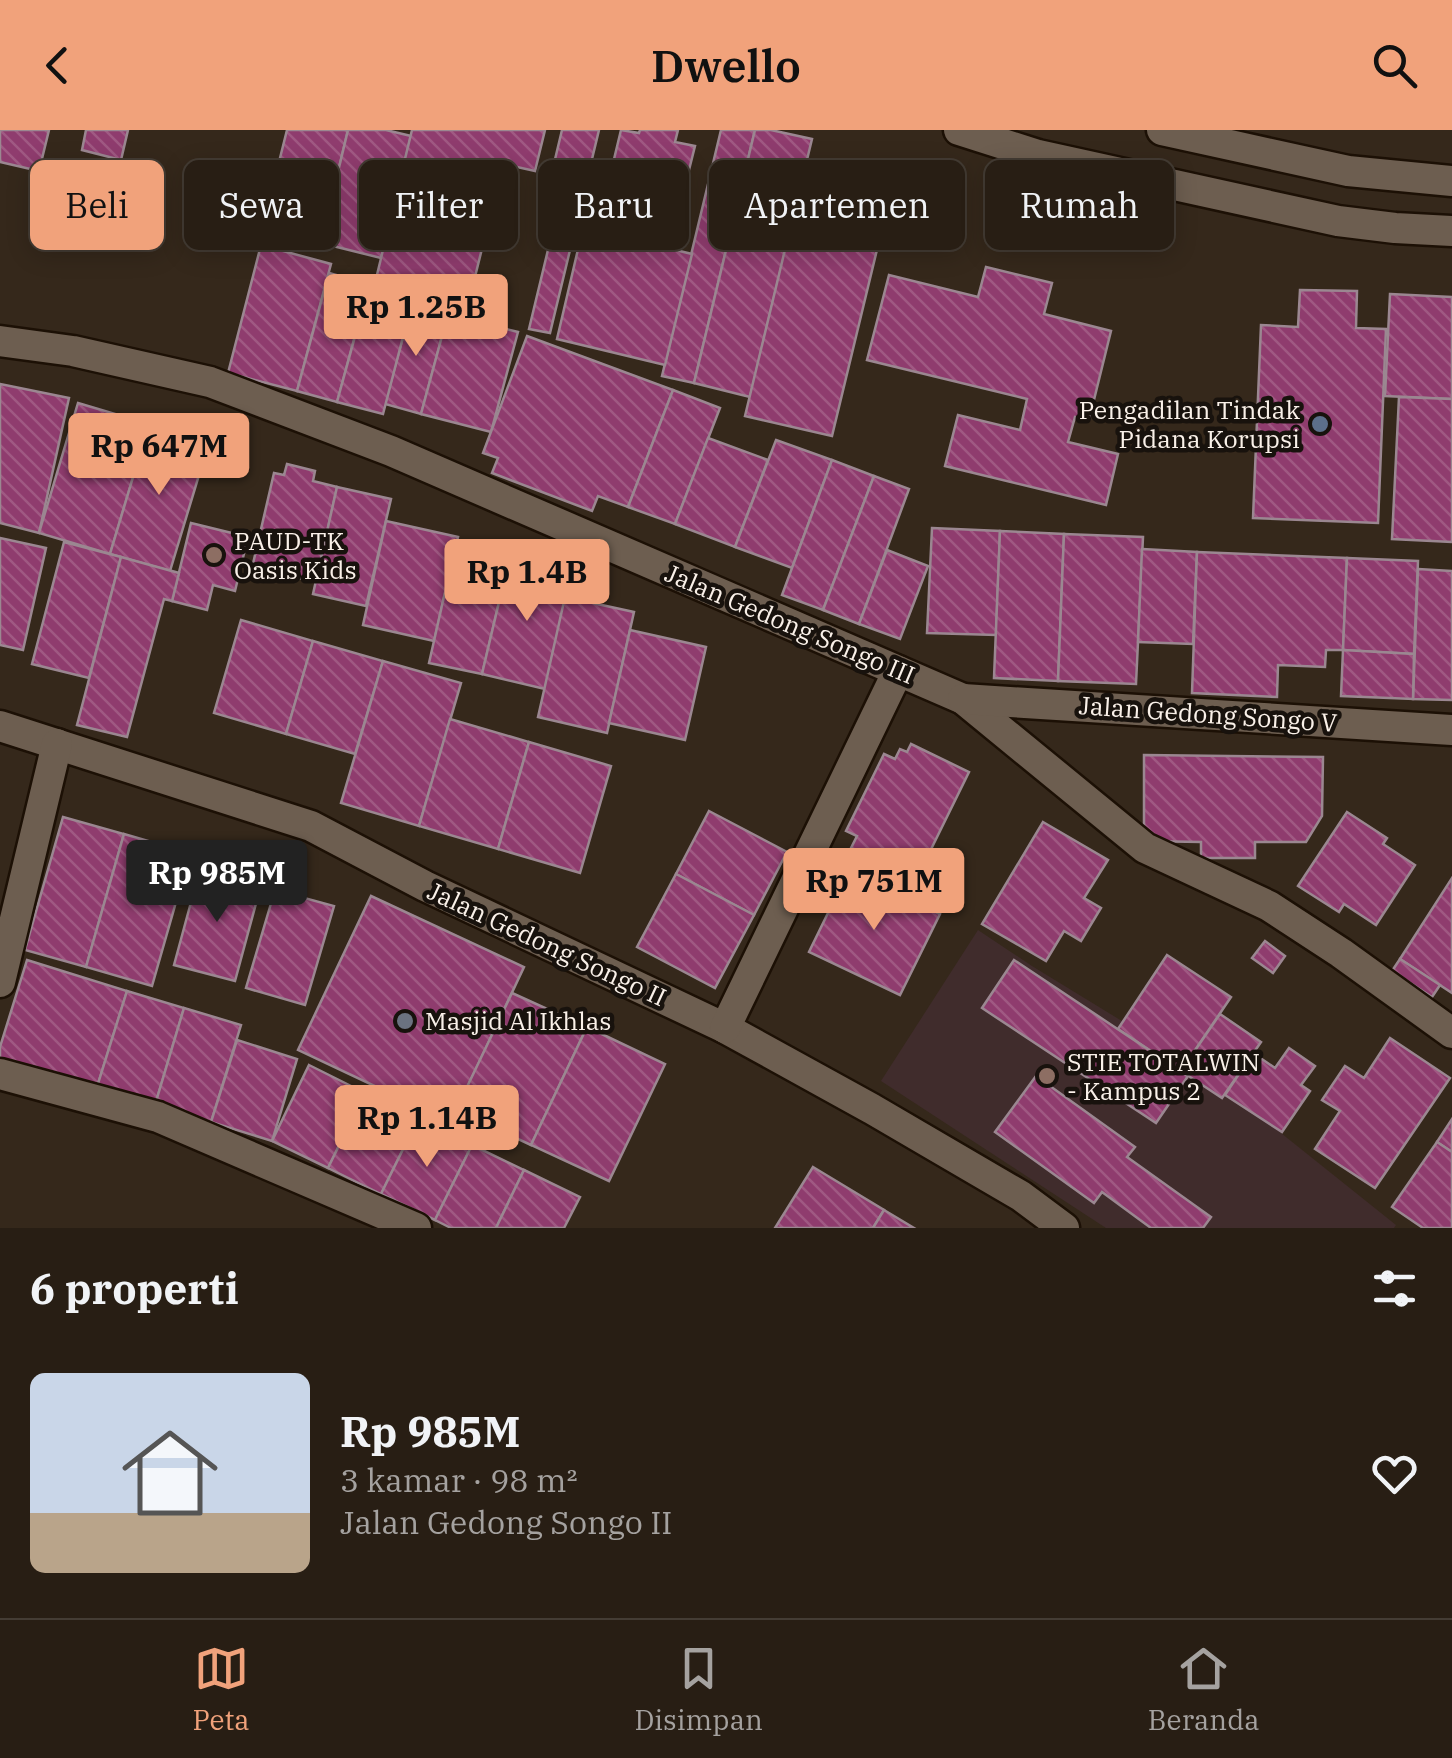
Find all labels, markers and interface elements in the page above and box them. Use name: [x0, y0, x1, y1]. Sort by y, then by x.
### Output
text: Dwello: [651, 36, 801, 94]
icon: back: [30, 38, 85, 93]
icon: search: [1367, 38, 1422, 93]
chip: Beli: [30, 160, 164, 250]
chip: Sewa: [184, 160, 339, 250]
chip: Filter: [359, 160, 518, 250]
chip: Baru: [538, 160, 689, 250]
chip: Apartemen: [709, 160, 965, 250]
chip: Rumah: [985, 160, 1174, 250]
pin: Rp 1.25B: [313, 274, 519, 359]
text: Rp 1.25B: [346, 285, 486, 327]
place label: Pengadilan Tindak Pidana Korupsi: [1079, 393, 1300, 455]
pin: Rp 647M: [67, 413, 251, 498]
marker: Pengadilan Tindak Pidana Korupsi: [1309, 413, 1331, 435]
text: Rp 647M: [90, 424, 228, 466]
place label: PAUD-TK Oasis Kids: [234, 524, 357, 586]
pin: Rp 1.4B: [435, 539, 619, 624]
marker: PAUD-TK Oasis Kids: [203, 544, 225, 566]
text: Rp 1.4B: [466, 550, 588, 592]
street label: Jalan Gedong Songo III: [660, 556, 920, 691]
street label: Jalan Gedong Songo V: [1078, 688, 1339, 739]
pin: Rp 985M: [125, 840, 309, 925]
pin: Rp 751M: [782, 848, 966, 933]
text: Rp 985M: [148, 851, 286, 893]
text: Rp 751M: [805, 859, 943, 901]
street label: Jalan Gedong Songo II: [423, 874, 672, 1013]
place label: Masjid Al Ikhlas: [425, 1004, 612, 1037]
marker: Masjid Al Ikhlas: [394, 1010, 416, 1032]
place label: STIE TOTALWIN - Kampus 2: [1067, 1045, 1260, 1107]
marker: STIE TOTALWIN - Kampus 2: [1036, 1065, 1058, 1087]
pin: Rp 1.14B: [324, 1085, 530, 1170]
text: Rp 1.14B: [357, 1096, 497, 1138]
text: 6 properti: [30, 1261, 239, 1316]
icon: filters: [1367, 1261, 1422, 1316]
text: Rp 985M: [340, 1404, 520, 1459]
icon: home: [110, 1413, 230, 1533]
icon: heart: [1367, 1446, 1422, 1501]
text: 3 kamar · 98 m²: [340, 1459, 578, 1501]
text: Jalan Gedong Songo II: [340, 1501, 672, 1543]
tab: Peta: [192, 1641, 250, 1738]
tab: Disimpan: [635, 1641, 763, 1738]
tab: Beranda: [1148, 1641, 1260, 1738]

